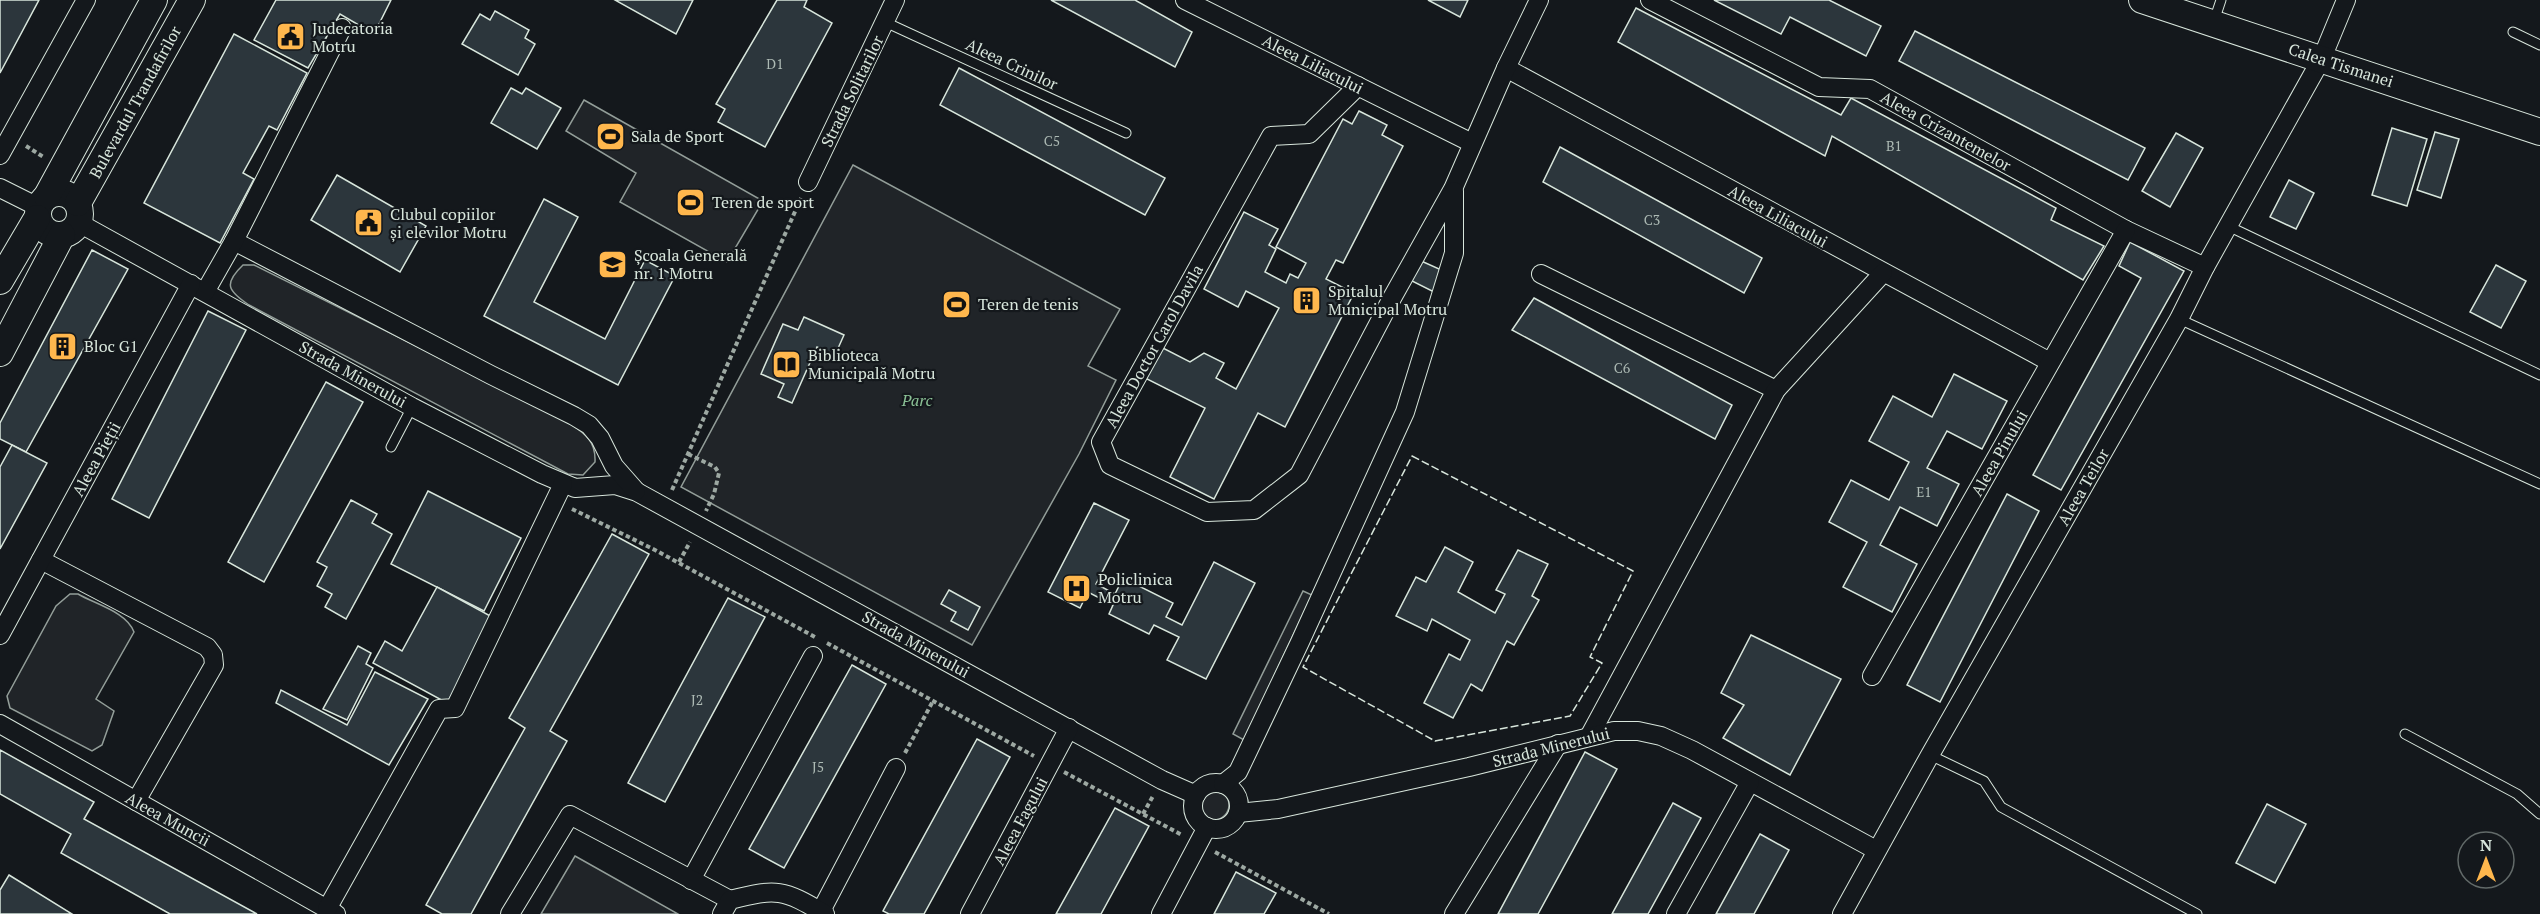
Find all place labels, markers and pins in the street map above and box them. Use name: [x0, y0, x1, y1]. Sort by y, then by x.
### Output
place label: Judecatoria Motru: [312, 17, 393, 57]
public building icon: Judecatoria Motru: [275, 21, 307, 53]
sports icon: Sala de Sport: [594, 120, 626, 152]
place label: Sala de Sport: [631, 125, 724, 147]
sports icon: Teren de sport: [675, 186, 707, 218]
place label: Teren de sport: [712, 191, 814, 213]
place label: Clubul copiilor și elevilor Motru: [390, 203, 507, 243]
public building icon: Clubul copiilor și elevilor Motru: [353, 207, 385, 239]
place label: Școala Generală nr. 1 Motru: [634, 244, 747, 284]
school or university icon: Școala Generală nr. 1 Motru: [597, 248, 629, 280]
place label: Spitalul Municipal Motru: [1328, 280, 1447, 320]
building icon: Spitalul Municipal Motru: [1291, 284, 1323, 316]
sports icon: Teren de tenis: [941, 288, 973, 320]
place label: Teren de tenis: [978, 293, 1079, 315]
building icon: Bloc G1: [47, 330, 79, 362]
place label: Bloc G1: [84, 335, 138, 357]
place label: Biblioteca Municipală Motru: [808, 344, 935, 384]
library icon: Biblioteca Municipală Motru: [771, 348, 803, 380]
place label: Policlinica Motru: [1098, 568, 1172, 608]
hospital icon: Policlinica Motru: [1061, 572, 1093, 604]

